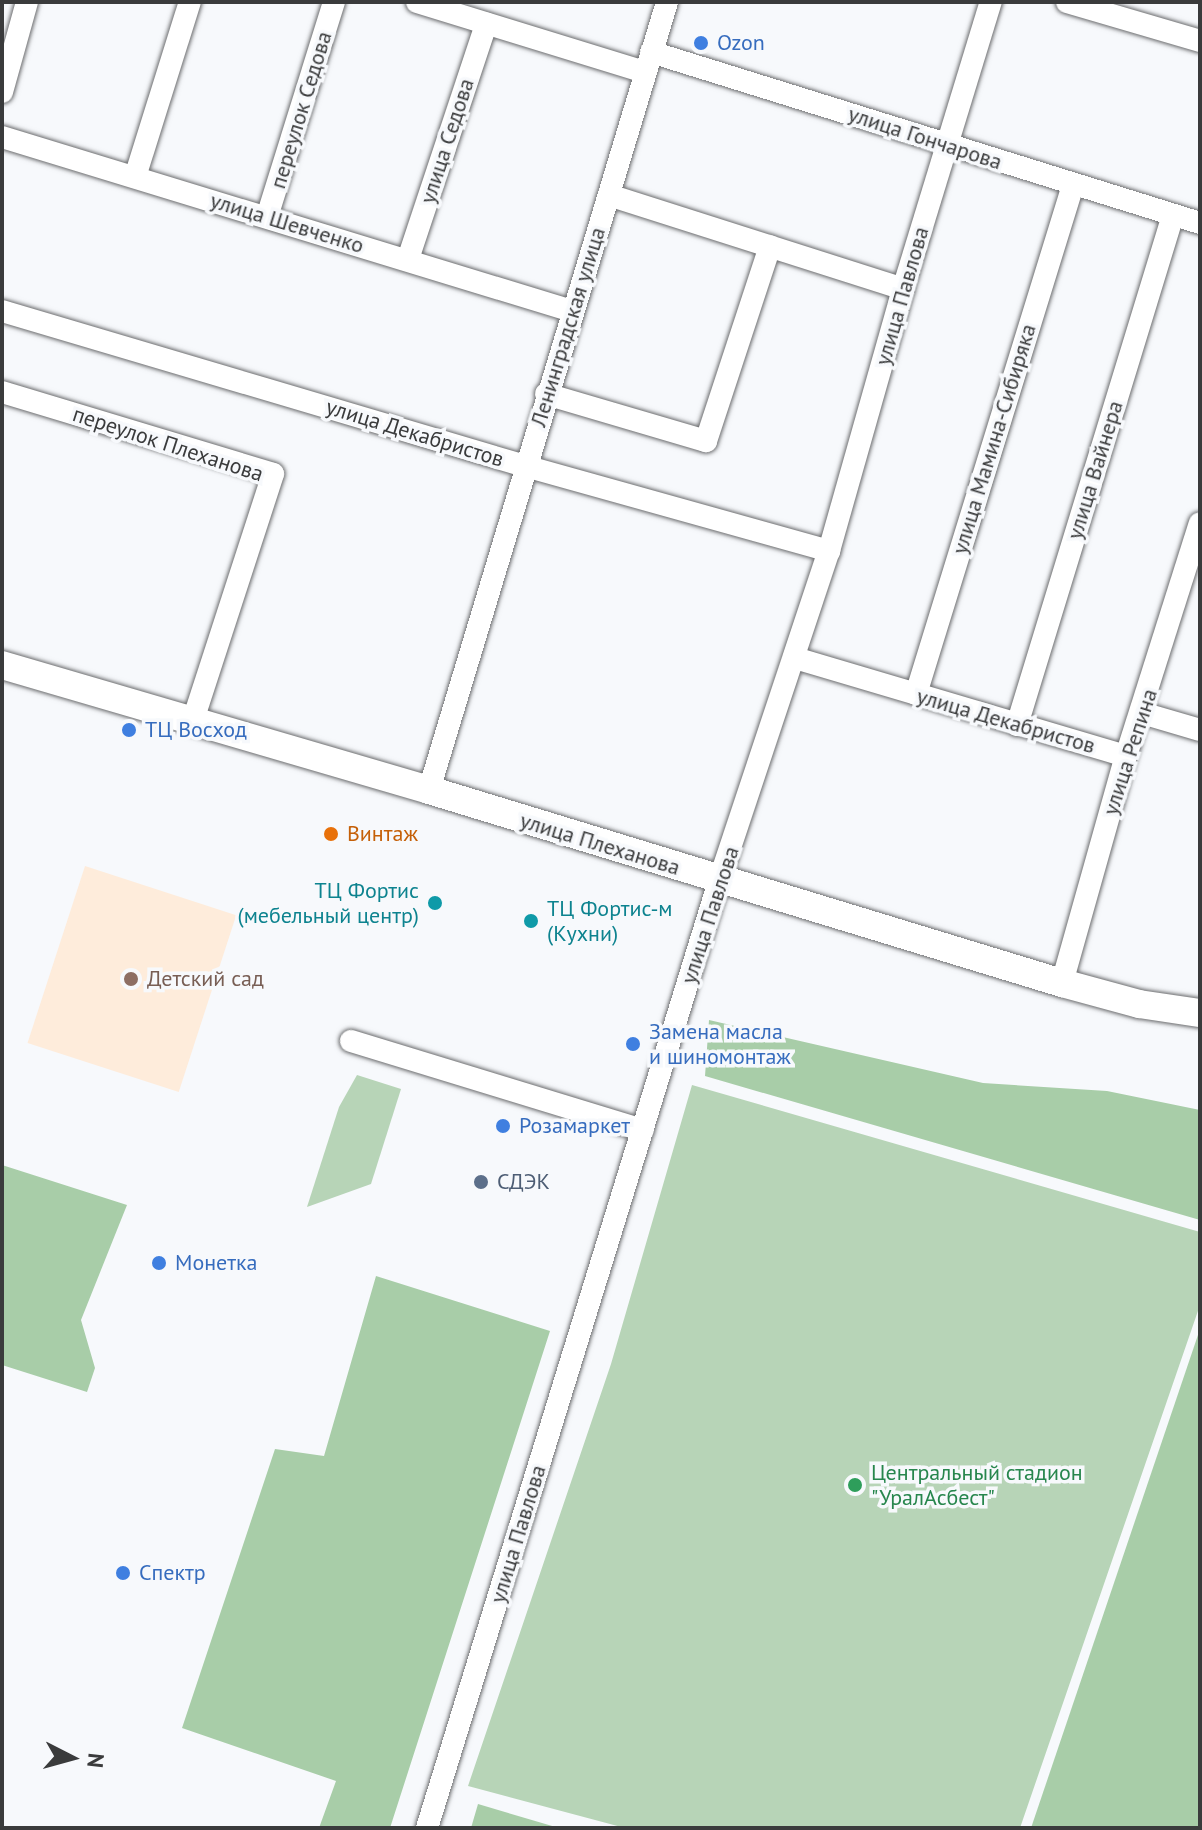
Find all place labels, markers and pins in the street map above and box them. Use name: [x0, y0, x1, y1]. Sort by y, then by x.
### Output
place label: Ozon: [717, 30, 765, 56]
marker: Ozon: [692, 34, 710, 52]
place label: ТЦ Восход: [145, 717, 247, 743]
marker: ТЦ Восход: [120, 721, 138, 739]
place label: Винтаж: [347, 821, 418, 847]
marker: Винтаж: [322, 825, 340, 843]
place label: ТЦ Фортис (мебельный центр): [238, 877, 419, 928]
marker: ТЦ Фортис (мебельный центр): [426, 894, 444, 912]
place label: ТЦ Фортис-м (Кухни): [547, 895, 672, 946]
marker: ТЦ Фортис-м (Кухни): [522, 912, 540, 930]
place label: Детский сад: [147, 966, 264, 992]
marker: Детский сад: [122, 970, 140, 988]
place label: Замена масла и шиномонтаж: [649, 1018, 791, 1070]
marker: Замена масла и шиномонтаж: [624, 1035, 642, 1053]
place label: Розамаркет: [519, 1113, 630, 1139]
marker: Розамаркет: [494, 1117, 512, 1135]
place label: СДЭК: [497, 1169, 550, 1195]
marker: СДЭК: [472, 1173, 490, 1191]
place label: Монетка: [175, 1250, 257, 1276]
marker: Монетка: [150, 1254, 168, 1272]
place label: Центральный стадион "УралАсбест": [871, 1459, 1083, 1510]
marker: Центральный стадион "УралАсбест": [846, 1476, 864, 1494]
place label: Спектр: [139, 1560, 206, 1586]
marker: Спектр: [114, 1564, 132, 1582]

